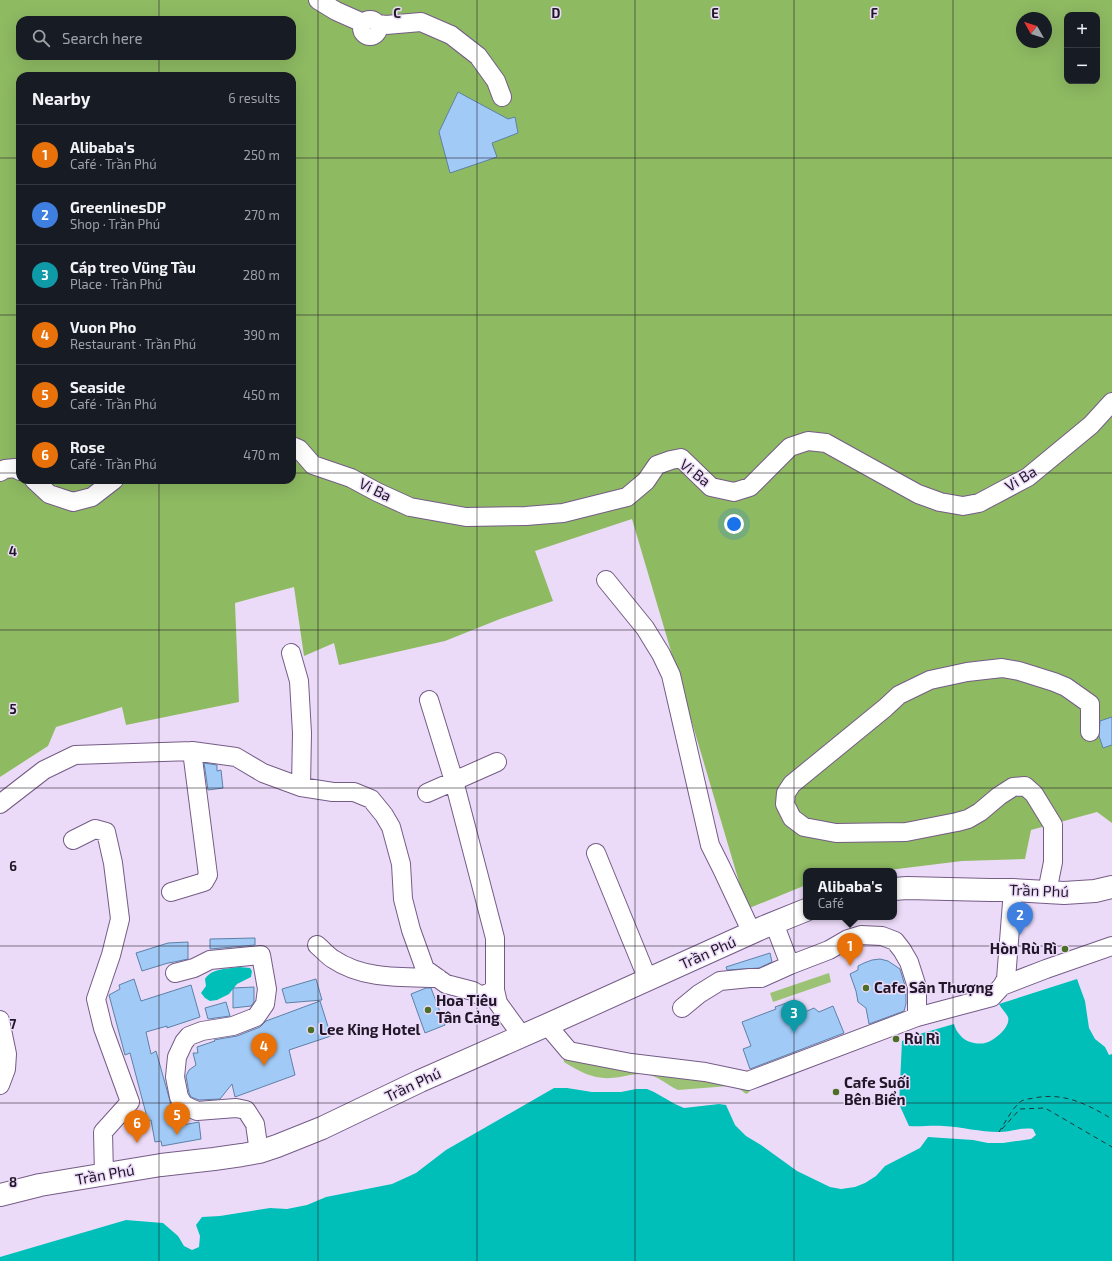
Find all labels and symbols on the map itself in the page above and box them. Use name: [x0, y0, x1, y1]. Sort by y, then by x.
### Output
text: C: [393, 5, 401, 21]
text: D: [552, 5, 561, 21]
text: E: [711, 5, 719, 21]
text: F: [870, 5, 878, 21]
north arrow: [1016, 12, 1052, 48]
street label: Vi Ba: [677, 455, 714, 490]
street label: Vi Ba: [1001, 462, 1040, 495]
street label: Vi Ba: [356, 474, 395, 505]
your location: [724, 514, 744, 534]
text: 4: [9, 543, 17, 559]
text: 5: [9, 701, 17, 717]
text: 6: [9, 858, 17, 874]
street label: Trần Phú: [1009, 880, 1069, 900]
pin: 2: [1007, 902, 1033, 935]
street label: Trần Phú: [677, 932, 739, 972]
pin: 1: [837, 933, 863, 966]
place label: Hòn Rù Rì: [990, 939, 1057, 957]
marker: Hòn Rù Rì: [1060, 944, 1070, 954]
place label: Cafe Sân Thượng: [874, 978, 993, 996]
marker: Cafe Sân Thượng: [861, 983, 871, 993]
place label: Hoa Tiêu Tân Cảng: [436, 991, 500, 1026]
pin: 3: [781, 1000, 807, 1033]
marker: Hoa Tiêu Tân Cảng: [423, 1005, 433, 1015]
text: 7: [10, 1016, 17, 1032]
place label: Lee King Hotel: [319, 1020, 421, 1038]
marker: Lee King Hotel: [306, 1025, 316, 1035]
place label: Rù Rì: [904, 1029, 940, 1047]
pin: 4: [251, 1033, 277, 1066]
marker: Rù Rì: [891, 1034, 901, 1044]
street label: Trần Phú: [382, 1063, 443, 1105]
place label: Cafe Suối Bên Biển: [844, 1073, 910, 1108]
marker: Cafe Suối Bên Biển: [831, 1087, 841, 1097]
pin: 5: [164, 1102, 190, 1135]
pin: 6: [124, 1110, 150, 1143]
street label: Trần Phú: [74, 1160, 136, 1188]
text: 8: [9, 1174, 17, 1190]

